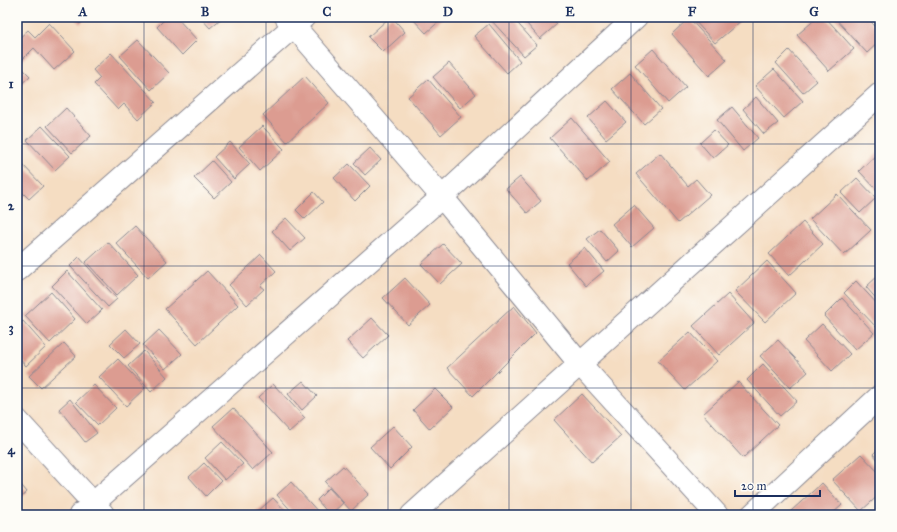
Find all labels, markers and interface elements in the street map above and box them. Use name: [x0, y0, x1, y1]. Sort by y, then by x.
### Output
text: A: [78, 4, 88, 20]
text: B: [201, 4, 210, 20]
text: C: [323, 4, 332, 20]
text: D: [443, 4, 453, 20]
text: E: [565, 4, 575, 20]
text: F: [688, 4, 697, 20]
text: G: [809, 4, 819, 20]
text: 1: [8, 76, 14, 92]
text: 2: [8, 198, 15, 214]
text: 3: [8, 320, 14, 336]
text: 4: [7, 442, 15, 458]
scale bar: [735, 472, 820, 498]
text: 20 m: [741, 479, 767, 493]

